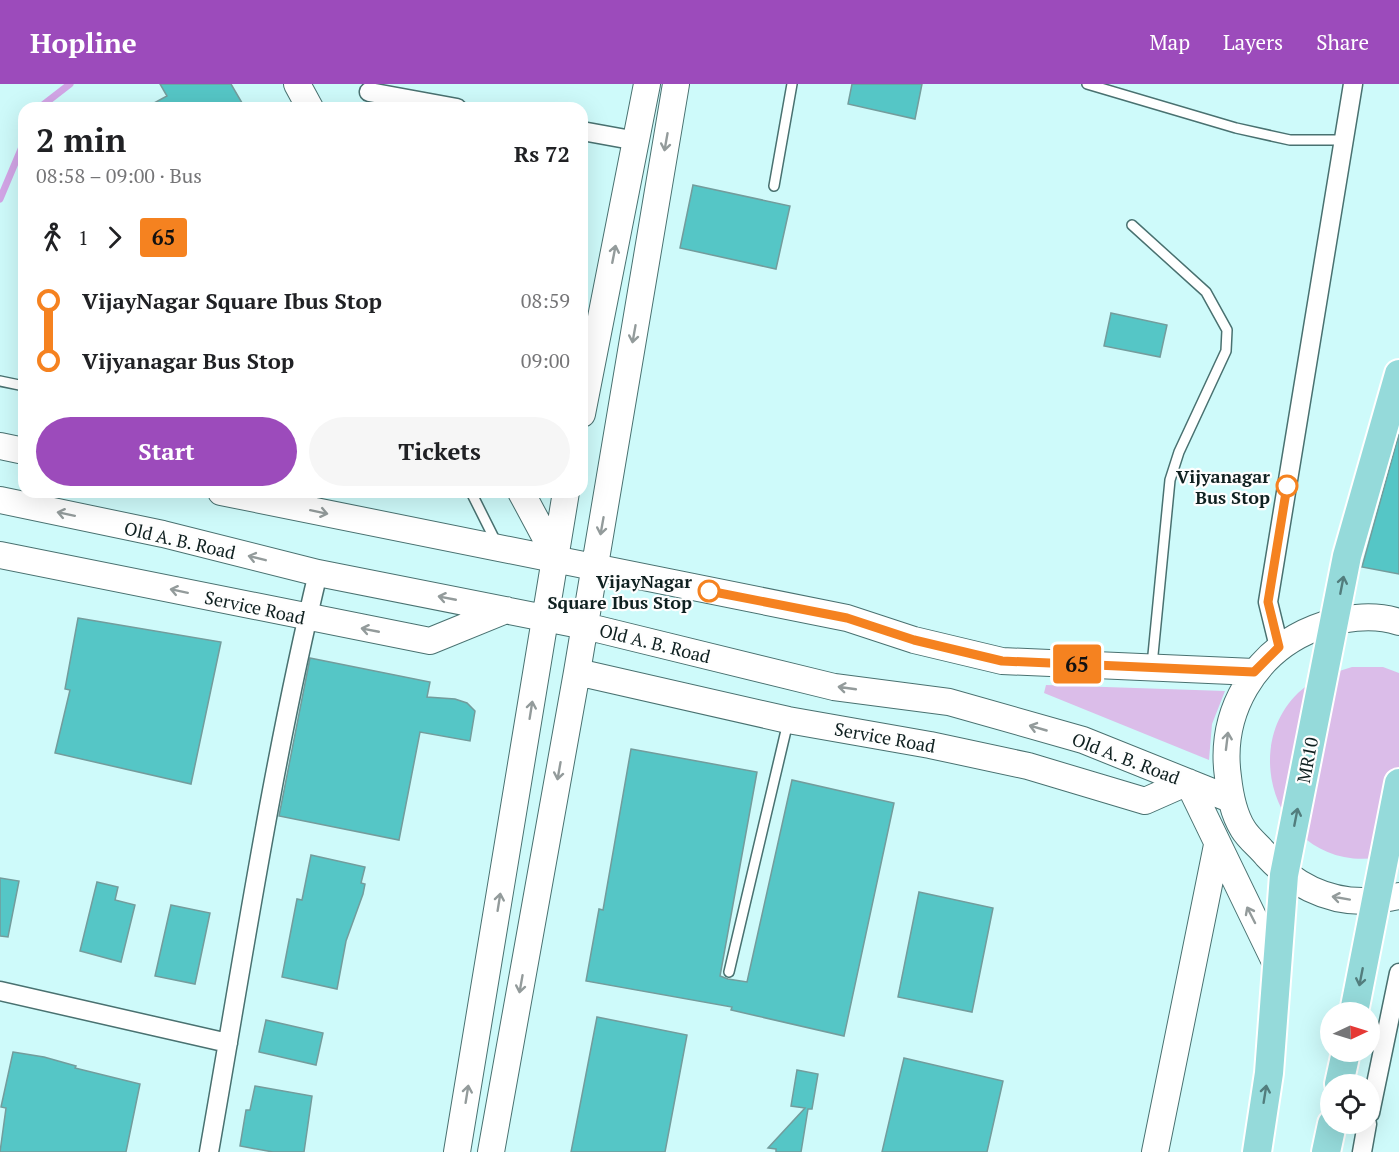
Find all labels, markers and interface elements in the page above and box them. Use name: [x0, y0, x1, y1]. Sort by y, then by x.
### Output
text: Hopline: [30, 24, 137, 61]
text: Map: [1149, 28, 1190, 56]
text: Layers: [1223, 28, 1283, 56]
text: Share: [1316, 28, 1369, 56]
text: 2 min: [36, 118, 126, 161]
one-way arrow: [661, 131, 672, 151]
text: Rs 72: [514, 139, 570, 168]
text: 08:58 – 09:00 · Bus: [36, 162, 202, 189]
icon: walk: [36, 221, 69, 254]
icon: forward: [98, 221, 131, 254]
text: 65: [152, 223, 175, 251]
text: 1: [78, 224, 89, 251]
one-way arrow: [609, 245, 620, 264]
text: VijayNagar Square Ibus Stop: [82, 286, 382, 315]
text: 08:59: [521, 287, 570, 314]
one-way arrow: [628, 324, 639, 343]
text: Vijyanagar Bus Stop: [82, 346, 294, 375]
text: 09:00: [521, 347, 570, 374]
button: Start: [36, 417, 297, 486]
button: Tickets: [309, 417, 570, 486]
place label: Vijyanagar Bus Stop: [1176, 464, 1270, 509]
marker: Vijyanagar Bus Stop: [1276, 475, 1298, 497]
one-way arrow: [310, 507, 329, 519]
one-way arrow: [57, 508, 77, 519]
street label: Old A. B. Road: [122, 516, 238, 564]
one-way arrow: [596, 516, 607, 536]
one-way arrow: [247, 551, 266, 563]
place label: VijayNagar Square Ibus Stop: [547, 569, 692, 614]
one-way arrow: [1337, 576, 1348, 595]
marker: VijayNagar Square Ibus Stop: [698, 580, 720, 602]
one-way arrow: [170, 585, 190, 596]
street label: Service Road: [203, 585, 307, 629]
one-way arrow: [438, 592, 457, 604]
street label: Old A. B. Road: [597, 618, 713, 668]
one-way arrow: [361, 624, 381, 635]
line badge: 65: [1050, 644, 1104, 684]
text: 65: [1065, 650, 1089, 678]
one-way arrow: [838, 683, 858, 694]
one-way arrow: [525, 700, 536, 720]
street label: Service Road: [833, 716, 937, 758]
one-way arrow: [1029, 721, 1048, 733]
street label: Old A. B. Road: [1069, 726, 1183, 790]
one-way arrow: [1221, 731, 1232, 751]
street label: MR10: [1291, 735, 1323, 785]
one-way arrow: [553, 761, 564, 781]
one-way arrow: [1291, 808, 1302, 828]
one-way arrow: [1332, 892, 1352, 903]
one-way arrow: [493, 893, 504, 912]
one-way arrow: [1245, 907, 1257, 925]
one-way arrow: [1355, 966, 1366, 986]
one-way arrow: [515, 974, 526, 993]
north arrow: [1320, 1002, 1380, 1062]
map controls: [1320, 1002, 1380, 1134]
button: locate: [1320, 1074, 1380, 1134]
one-way arrow: [462, 1085, 473, 1105]
one-way arrow: [1260, 1085, 1271, 1105]

